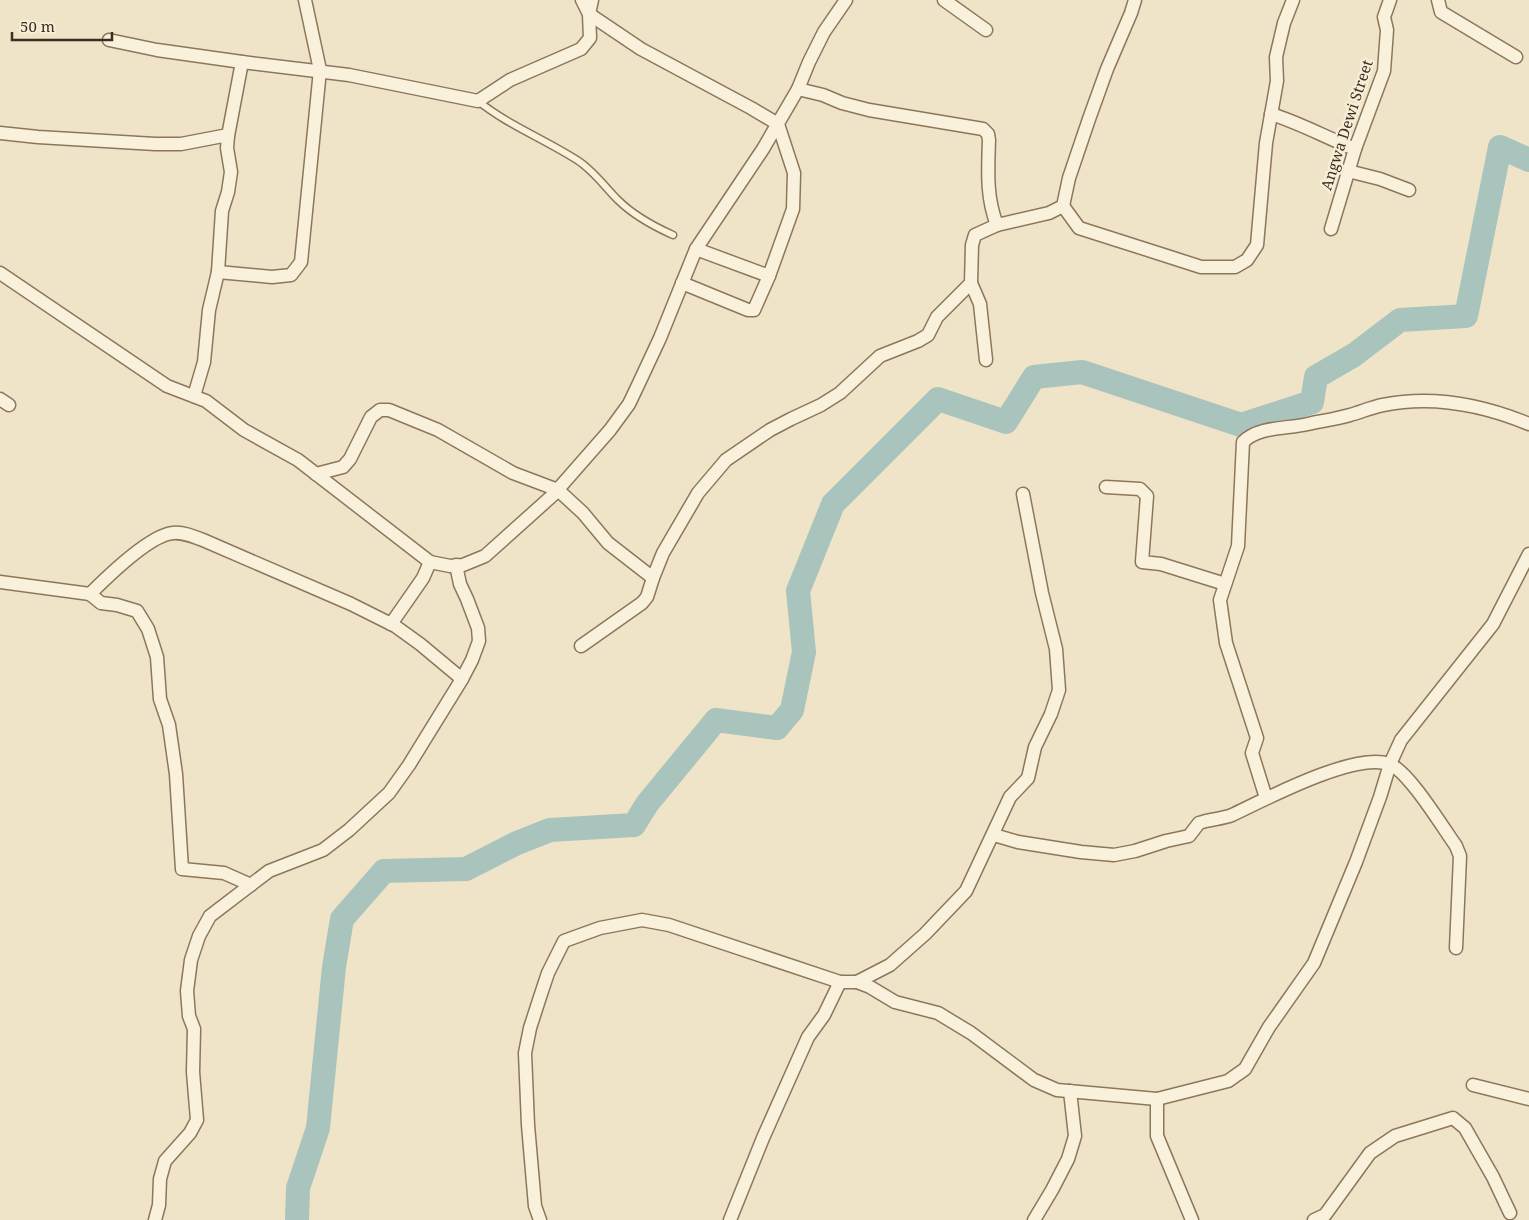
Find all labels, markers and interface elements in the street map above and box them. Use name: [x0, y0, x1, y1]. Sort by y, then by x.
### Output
scale bar: [12, 10, 112, 42]
text: 50 m: [20, 16, 55, 36]
street label: Angwa Dewi Street: [1316, 57, 1377, 192]

